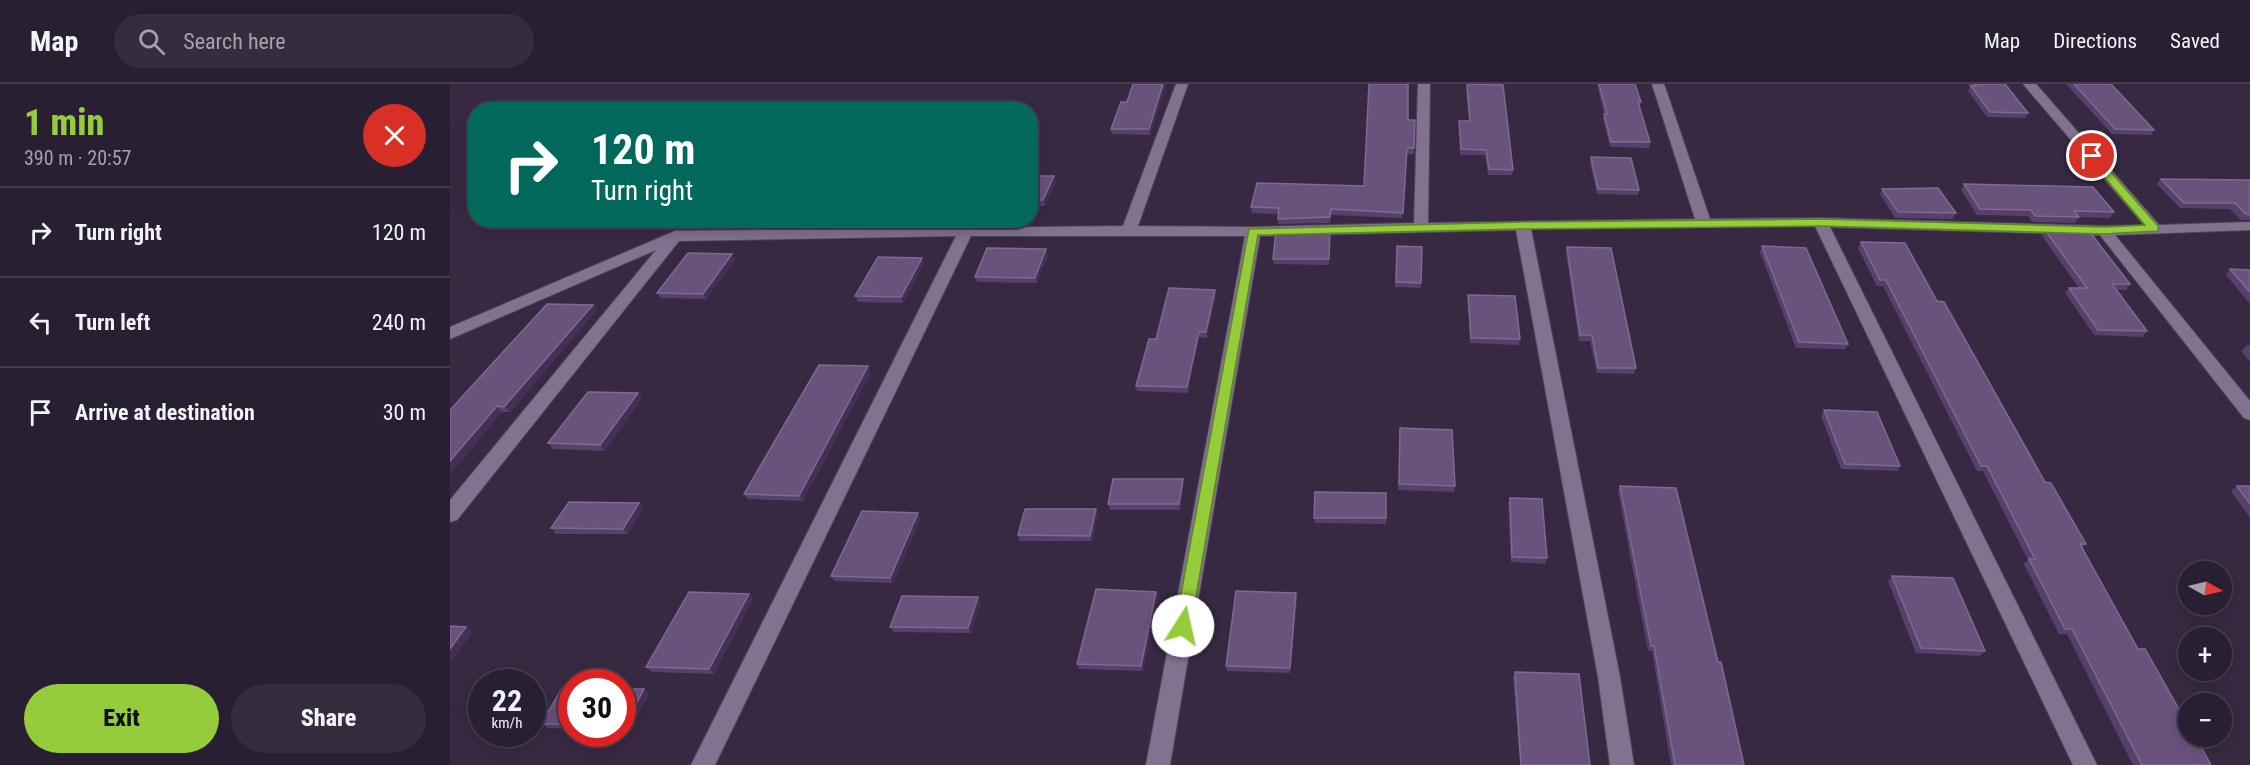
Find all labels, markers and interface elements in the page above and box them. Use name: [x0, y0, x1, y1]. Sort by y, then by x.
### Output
search box: [114, 14, 534, 68]
text: Map: [30, 25, 78, 58]
icon: search: [135, 25, 168, 58]
text: Search here: [183, 29, 286, 54]
text: Map: [1984, 29, 2020, 53]
text: Directions: [2053, 29, 2137, 53]
text: Saved: [2170, 29, 2220, 53]
text: 1 min: [24, 102, 104, 144]
button: close: [363, 104, 426, 167]
text: 120 m: [591, 125, 696, 174]
icon: right: [492, 126, 570, 204]
pin: [2066, 130, 2117, 181]
icon: arrive: [2075, 139, 2108, 172]
text: 390 m · 20:57: [24, 146, 131, 170]
text: Turn right: [591, 175, 693, 207]
icon: right: [24, 216, 57, 249]
text: Turn right: [75, 220, 162, 245]
text: 120 m: [372, 220, 426, 245]
icon: left: [24, 306, 57, 339]
text: Turn left: [75, 310, 150, 335]
text: 240 m: [372, 310, 426, 335]
icon: arrive: [24, 396, 57, 429]
text: Arrive at destination: [75, 400, 255, 425]
text: 30 m: [383, 400, 426, 425]
north arrow: [2178, 561, 2232, 615]
map controls: [2178, 561, 2232, 747]
position arrow: [1151, 594, 1215, 658]
button: +: [2178, 627, 2232, 681]
speed limit sign: 30: [558, 669, 636, 747]
text: 22: [492, 683, 522, 718]
button: Exit: [24, 684, 219, 753]
button: Share: [231, 684, 426, 753]
button: −: [2178, 693, 2232, 747]
text: km/h: [492, 714, 522, 732]

